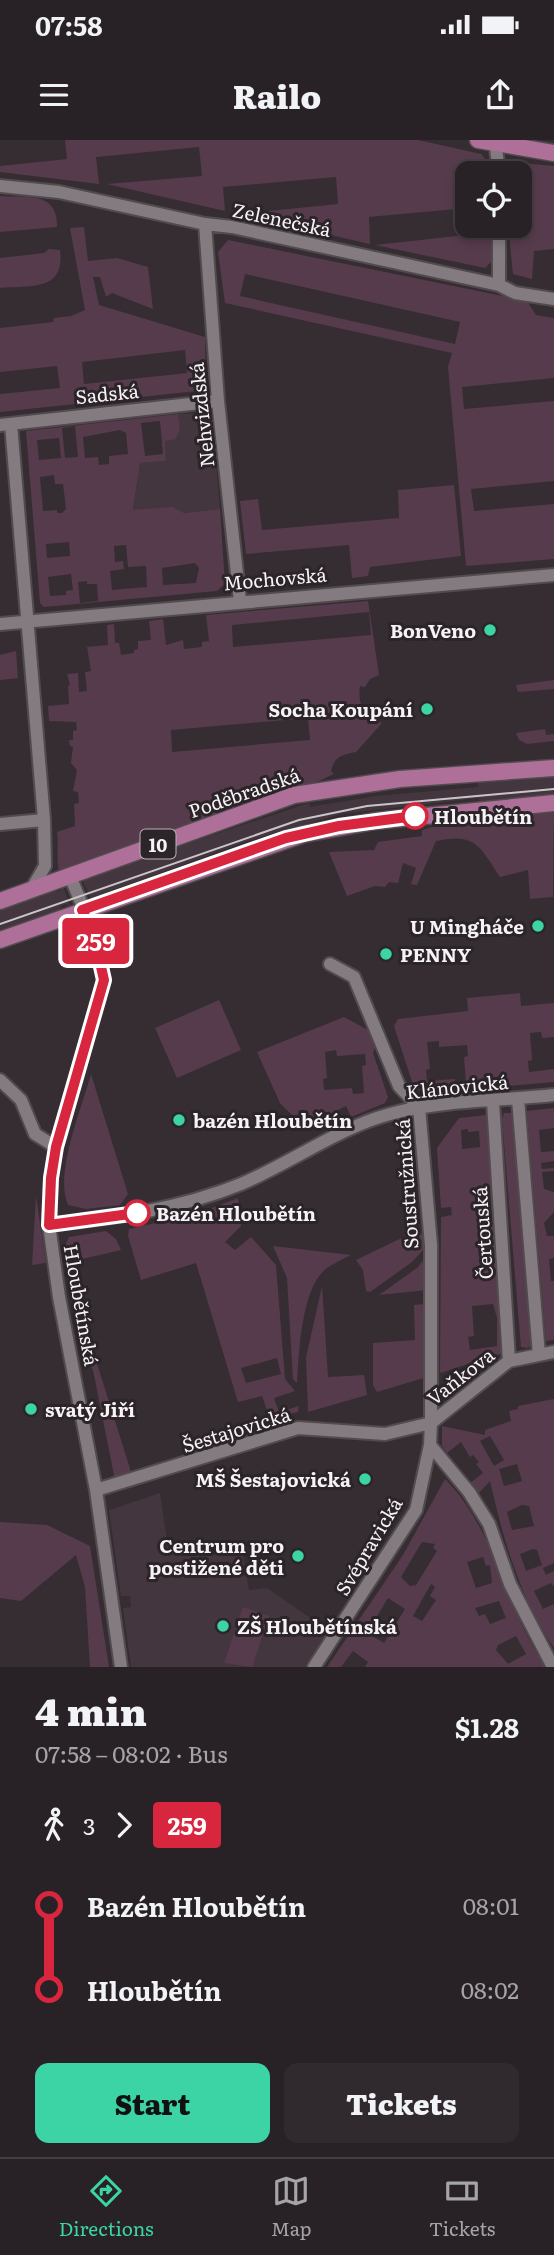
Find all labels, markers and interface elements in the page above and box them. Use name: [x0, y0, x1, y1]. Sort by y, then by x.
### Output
text: 07:58: [35, 5, 103, 44]
text: Railo: [233, 71, 321, 119]
icon: menu: [35, 76, 73, 114]
icon: share: [481, 76, 519, 114]
map controls: [455, 161, 532, 238]
button: locate: [455, 161, 532, 238]
street label: Zelenečská: [230, 195, 335, 243]
street label: Nehvizdská: [182, 361, 220, 469]
street label: Sadská: [74, 376, 141, 410]
street label: Mochovská: [222, 559, 329, 596]
place label: BonVeno: [390, 616, 476, 644]
marker: BonVeno: [482, 622, 498, 638]
place label: Socha Koupání: [269, 695, 413, 723]
marker: Socha Koupání: [419, 701, 435, 717]
street label: Poděbradská: [185, 760, 304, 824]
place label: Hloubětín: [434, 802, 532, 830]
marker: Hloubětín: [402, 803, 428, 829]
road number: 10: [140, 830, 176, 858]
place label: U Mingháče: [410, 912, 524, 940]
line badge: 259: [56, 918, 136, 964]
marker: U Mingháče: [530, 918, 546, 934]
text: 259: [76, 923, 116, 958]
place label: PENNY: [400, 940, 471, 968]
marker: PENNY: [378, 946, 394, 962]
street label: Klánovická: [404, 1067, 510, 1105]
place label: bazén Hloubětín: [193, 1106, 352, 1134]
marker: bazén Hloubětín: [171, 1112, 187, 1128]
street label: Soustružnická: [387, 1117, 425, 1250]
street label: Čertouská: [465, 1185, 499, 1280]
place label: Bazén Hloubětín: [156, 1199, 316, 1227]
marker: Bazén Hloubětín: [124, 1200, 150, 1226]
street label: Hloubětínská: [58, 1242, 107, 1369]
street label: Vaňkova: [420, 1340, 500, 1411]
place label: svatý Jiří: [45, 1395, 135, 1423]
street label: Šestajovická: [178, 1399, 294, 1459]
marker: svatý Jiří: [23, 1401, 39, 1417]
place label: MŠ Šestajovická: [196, 1465, 351, 1493]
marker: MŠ Šestajovická: [357, 1471, 373, 1487]
street label: Svépravická: [328, 1491, 409, 1600]
place label: Centrum pro postižené děti: [149, 1531, 284, 1581]
marker: Centrum pro postižené děti: [290, 1548, 306, 1564]
place label: ZŠ Hloubětínská: [237, 1612, 397, 1640]
marker: ZŠ Hloubětínská: [215, 1618, 231, 1634]
text: 4 min: [35, 1681, 147, 1738]
text: $1.28: [455, 1707, 519, 1746]
text: 07:58 – 08:02 · Bus: [35, 1736, 228, 1770]
icon: walk: [35, 1806, 73, 1844]
icon: forward: [105, 1806, 143, 1844]
text: 259: [167, 1807, 207, 1842]
text: 3: [83, 1808, 95, 1842]
text: Bazén Hloubětín: [87, 1886, 306, 1925]
text: 08:01: [463, 1888, 519, 1922]
text: Hloubětín: [87, 1970, 222, 2009]
text: 08:02: [461, 1972, 519, 2006]
button: Start: [35, 2063, 270, 2143]
button: Tickets: [284, 2063, 519, 2143]
tab: Directions: [59, 2172, 154, 2242]
tab: Map: [271, 2172, 312, 2242]
tab: Tickets: [429, 2172, 495, 2242]

